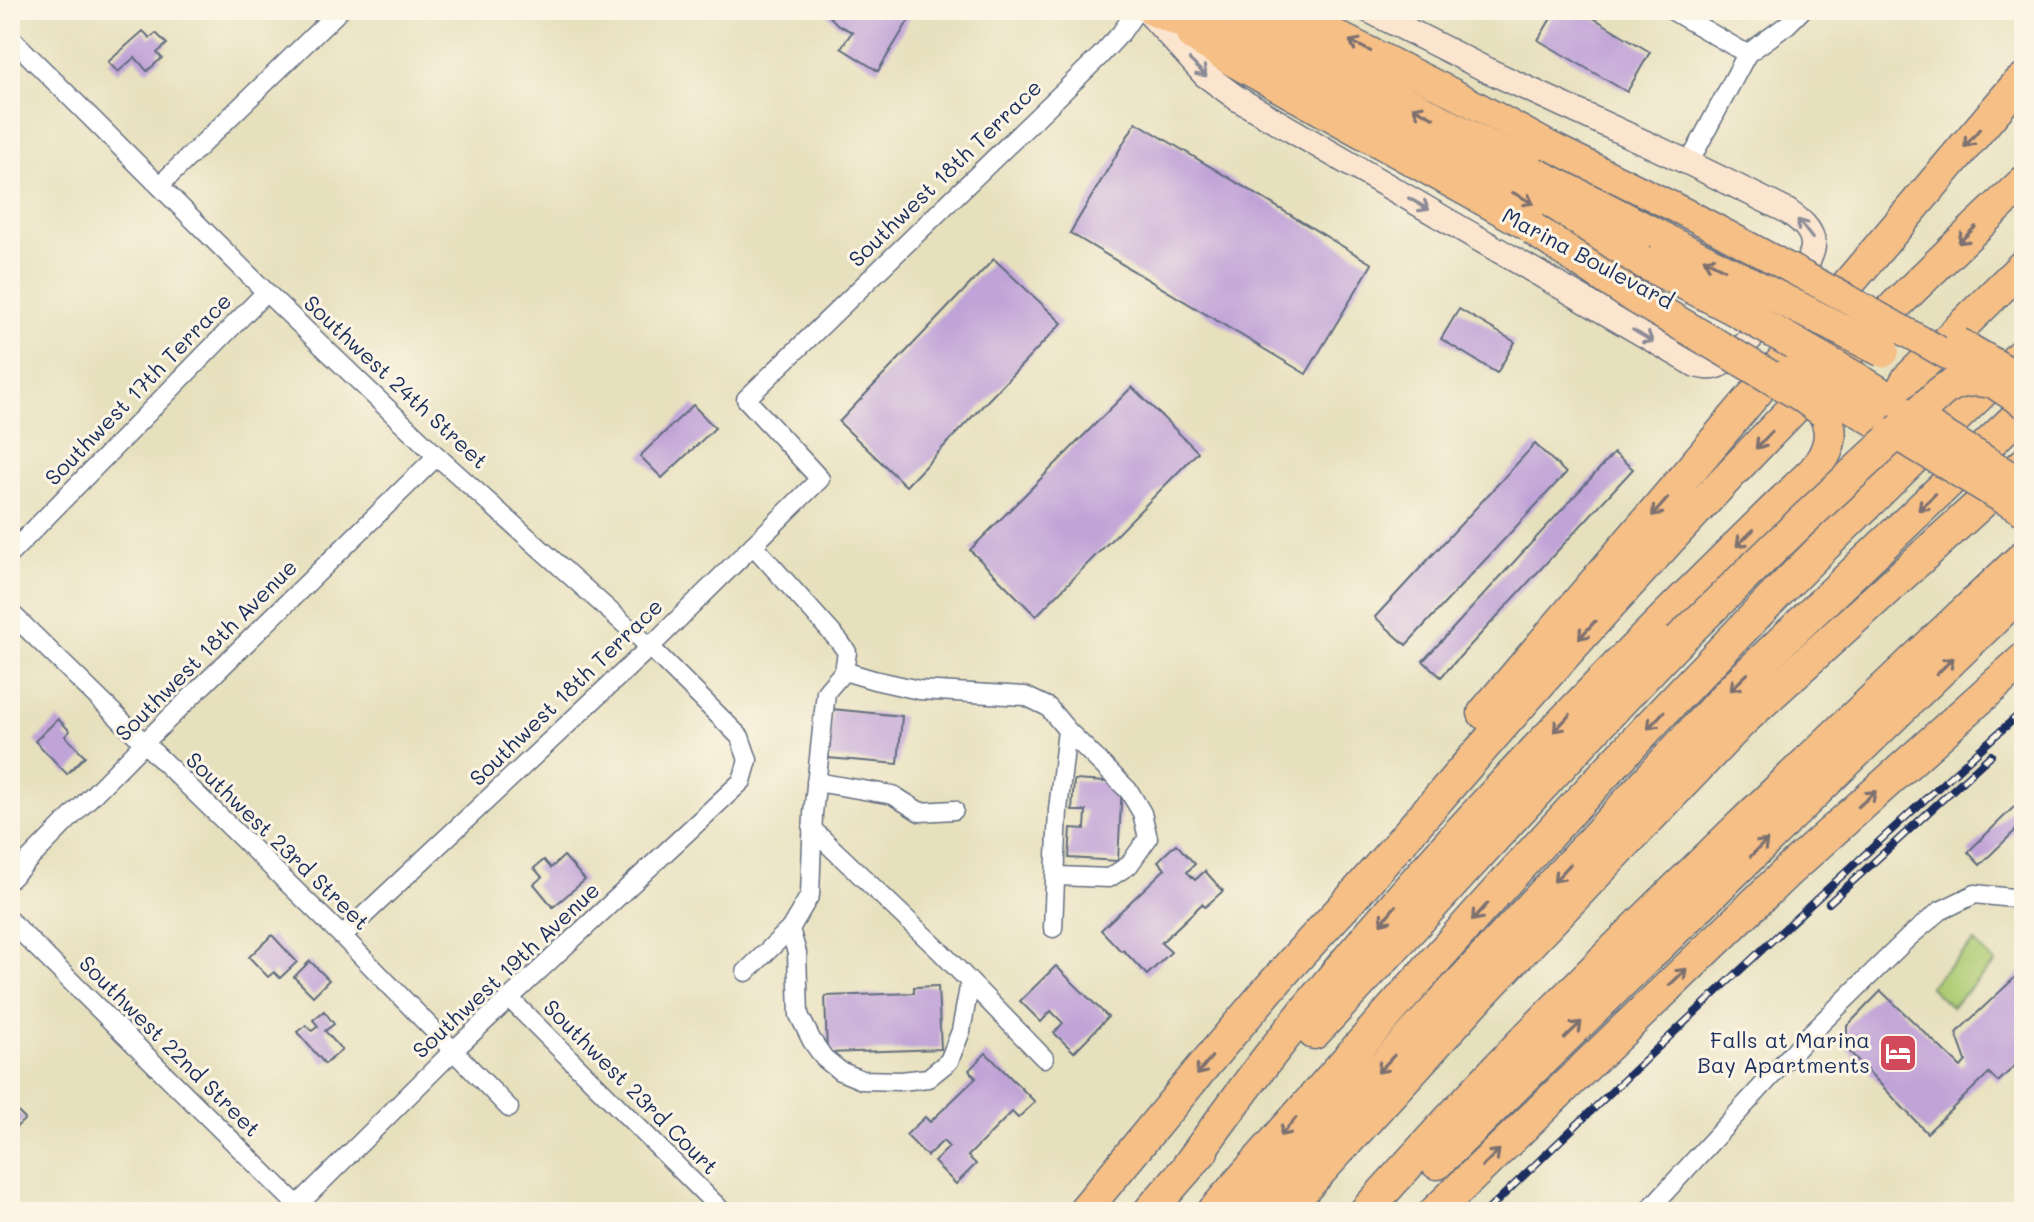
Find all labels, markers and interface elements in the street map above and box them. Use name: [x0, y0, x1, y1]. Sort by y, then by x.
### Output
one-way arrow: [1348, 38, 1372, 54]
one-way arrow: [1188, 58, 1207, 77]
street label: Southwest 18th Terrace: [842, 73, 1048, 273]
one-way arrow: [1411, 104, 1435, 120]
one-way arrow: [1963, 127, 1981, 147]
one-way arrow: [1511, 190, 1534, 206]
one-way arrow: [1407, 196, 1430, 212]
street label: Marina Boulevard: [1497, 200, 1679, 315]
one-way arrow: [1796, 218, 1814, 239]
one-way arrow: [1957, 226, 1977, 245]
one-way arrow: [1702, 256, 1726, 272]
street label: Southwest 17th Terrace: [38, 286, 237, 491]
street label: Southwest 24th Street: [298, 289, 495, 475]
one-way arrow: [1631, 328, 1654, 344]
one-way arrow: [1756, 429, 1774, 449]
one-way arrow: [1917, 493, 1937, 512]
one-way arrow: [1651, 496, 1669, 517]
one-way arrow: [1735, 528, 1755, 547]
street label: Southwest 18th Avenue: [108, 552, 303, 747]
street label: Southwest 18th Terrace: [463, 592, 669, 792]
one-way arrow: [1578, 619, 1596, 639]
one-way arrow: [1934, 657, 1954, 676]
one-way arrow: [1730, 672, 1749, 691]
one-way arrow: [1646, 710, 1665, 730]
one-way arrow: [1554, 712, 1572, 732]
street label: Southwest 23rd Street: [180, 745, 376, 936]
one-way arrow: [1857, 790, 1877, 808]
one-way arrow: [1749, 839, 1768, 858]
one-way arrow: [1554, 862, 1572, 882]
street label: Southwest 19th Avenue: [406, 875, 605, 1064]
one-way arrow: [1471, 902, 1490, 922]
one-way arrow: [1379, 904, 1397, 925]
street label: Southwest 22nd Street: [73, 949, 267, 1143]
one-way arrow: [1668, 968, 1687, 987]
street label: Southwest 23rd Court: [538, 993, 725, 1180]
one-way arrow: [1563, 1021, 1583, 1040]
place label: Falls at Marina Bay Apartments: [1697, 1025, 1870, 1079]
hotel icon: Falls at Marina Bay Apartments: [1877, 1032, 1919, 1074]
one-way arrow: [1377, 1054, 1396, 1074]
one-way arrow: [1195, 1056, 1213, 1076]
one-way arrow: [1280, 1116, 1298, 1136]
one-way arrow: [1481, 1149, 1500, 1168]

